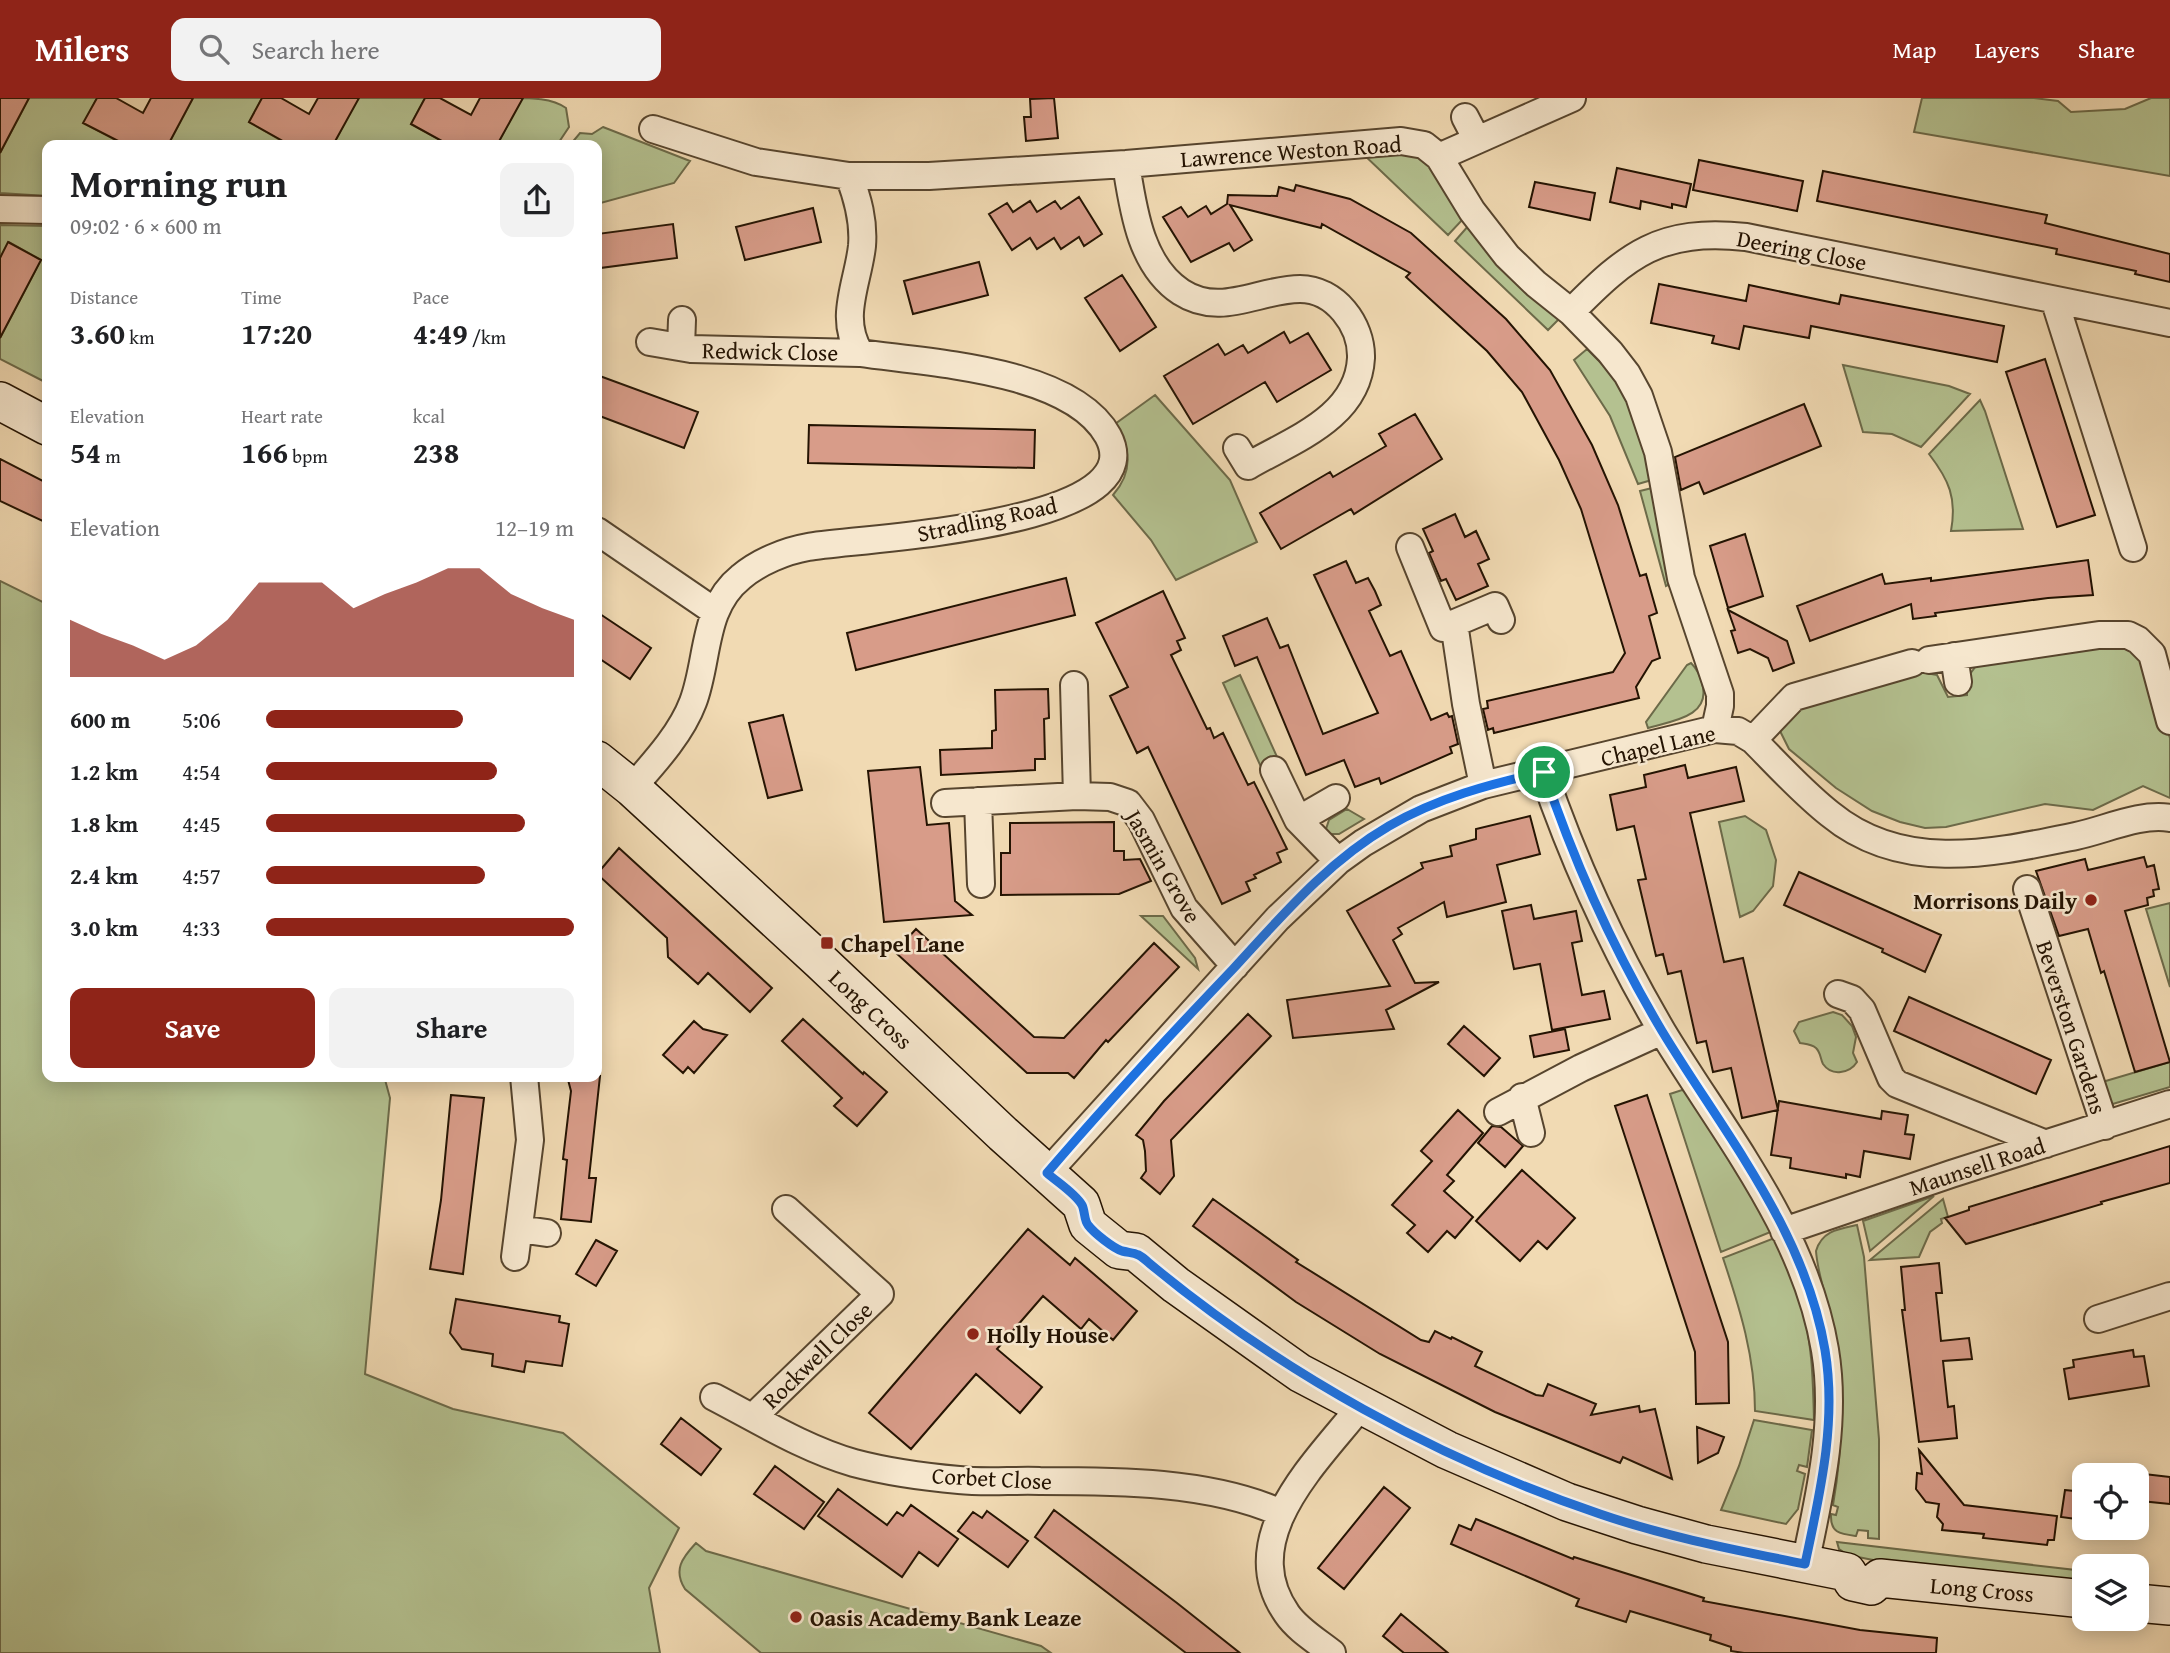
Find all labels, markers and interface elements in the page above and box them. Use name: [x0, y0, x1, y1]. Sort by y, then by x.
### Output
search box: [171, 18, 661, 81]
text: Milers: [35, 25, 129, 73]
icon: search: [195, 30, 233, 68]
text: Search here: [251, 30, 380, 69]
text: Map: [1893, 32, 1936, 67]
text: Layers: [1974, 32, 2040, 67]
text: Share: [2078, 32, 2135, 67]
street label: Lawrence Weston Road: [1179, 127, 1403, 175]
text: Morning run: [70, 155, 287, 211]
button: share: [500, 163, 574, 237]
text: 09:02 · 6 × 600 m: [70, 209, 222, 242]
street label: Deering Close: [1734, 221, 1870, 279]
text: Distance: [70, 283, 138, 311]
text: Time: [241, 283, 282, 311]
text: Pace: [413, 283, 449, 311]
text: 3.60: [70, 311, 125, 355]
text: 17:20: [241, 311, 312, 355]
text: 4:49: [413, 311, 468, 355]
text: km: [125, 323, 154, 351]
text: /km: [468, 323, 506, 351]
street label: Redwick Close: [702, 333, 838, 369]
text: Elevation: [70, 402, 144, 430]
text: Heart rate: [241, 402, 323, 430]
text: kcal: [413, 402, 445, 430]
text: 54: [70, 430, 101, 474]
text: 166: [241, 430, 288, 474]
text: 238: [413, 430, 459, 474]
text: m: [101, 442, 121, 470]
text: bpm: [288, 442, 328, 470]
street label: Stradling Road: [914, 488, 1061, 550]
text: Elevation: [70, 511, 160, 544]
text: 12–19 m: [495, 511, 574, 544]
text: 600 m: [70, 703, 131, 736]
text: 5:06: [182, 703, 221, 736]
street label: Chapel Lane: [1597, 716, 1719, 774]
pin: [1514, 742, 1574, 802]
icon: arrive: [1525, 753, 1563, 791]
text: 1.2 km: [70, 755, 138, 788]
text: 4:54: [182, 755, 221, 788]
street label: Jasmin Grove: [1117, 801, 1210, 929]
text: 1.8 km: [70, 807, 138, 840]
text: 4:45: [182, 807, 221, 840]
text: 2.4 km: [70, 859, 138, 892]
text: 4:57: [182, 859, 221, 892]
place label: Morrisons Daily: [1913, 884, 2077, 917]
marker: Morrisons Daily: [2083, 892, 2099, 908]
text: 3.0 km: [70, 911, 138, 944]
text: 4:33: [182, 911, 221, 944]
place label: Chapel Lane: [841, 927, 965, 960]
marker: Chapel Lane: [819, 935, 835, 951]
street label: Beverston Gardens: [2028, 936, 2116, 1118]
street label: Long Cross: [822, 961, 920, 1057]
button: Save: [70, 988, 315, 1068]
button: Share: [329, 988, 574, 1068]
street label: Maunsell Road: [1905, 1128, 2050, 1203]
street label: Rockwell Close: [755, 1294, 879, 1416]
place label: Holly House: [987, 1318, 1109, 1351]
marker: Holly House: [965, 1326, 981, 1342]
street label: Corbet Close: [931, 1458, 1053, 1498]
map controls: [2072, 1463, 2149, 1631]
button: locate: [2072, 1463, 2149, 1540]
button: layers: [2072, 1554, 2149, 1631]
street label: Long Cross: [1929, 1568, 2035, 1610]
place label: Oasis Academy Bank Leaze: [810, 1601, 1081, 1634]
marker: Oasis Academy Bank Leaze: [788, 1609, 804, 1625]

